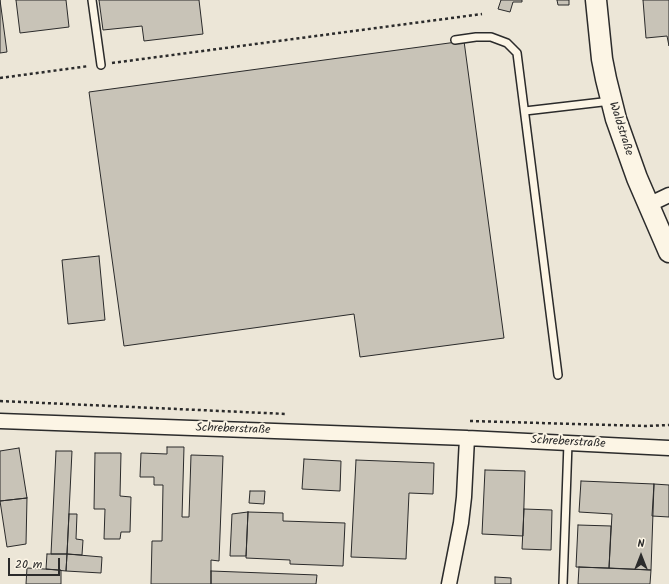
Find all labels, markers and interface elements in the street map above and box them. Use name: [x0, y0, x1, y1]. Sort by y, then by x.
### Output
street label: Waldstraße: [605, 100, 635, 158]
street label: Schreberstraße: [195, 421, 271, 439]
street label: Schreberstraße: [530, 434, 606, 452]
text: N: [638, 535, 644, 553]
north arrow: [621, 536, 661, 576]
scale bar: [10, 550, 62, 576]
text: 20 m: [15, 555, 42, 574]

